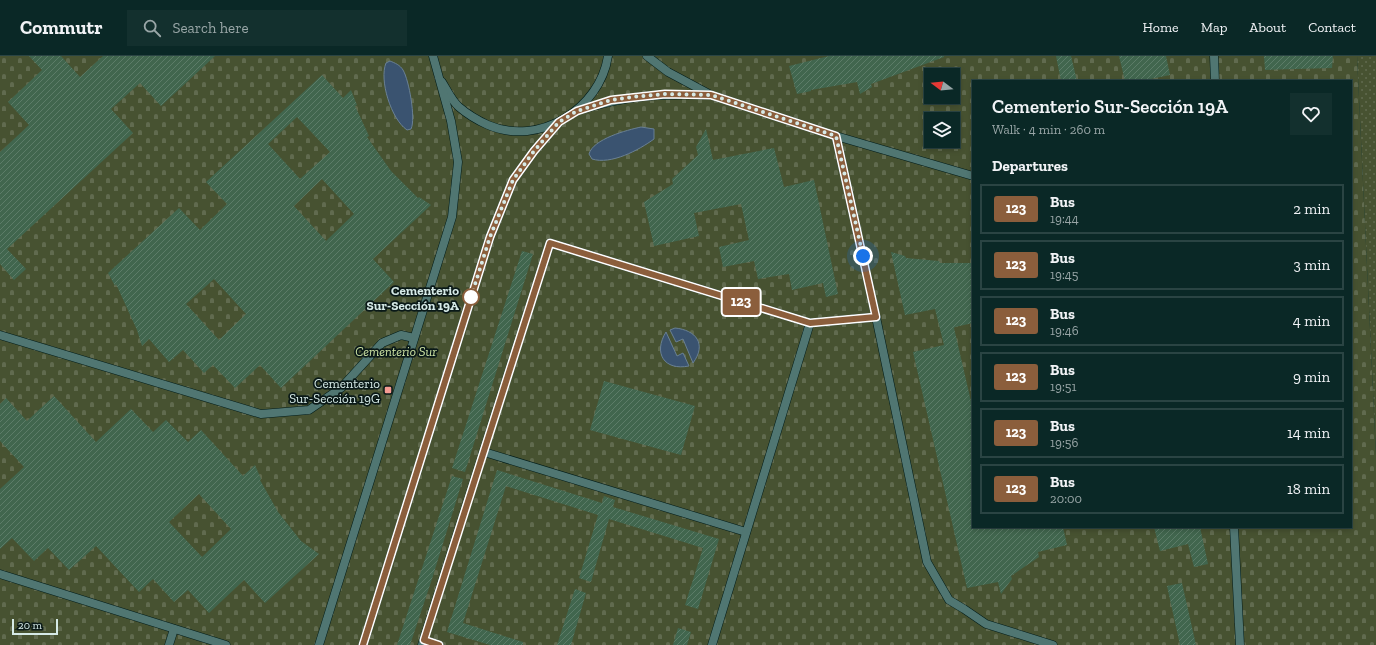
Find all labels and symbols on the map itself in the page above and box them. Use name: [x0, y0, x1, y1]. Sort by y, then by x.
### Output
north arrow: [924, 68, 960, 104]
your location: [853, 246, 873, 266]
place label: Cementerio Sur-Sección 19A: [367, 283, 459, 313]
marker: Cementerio Sur-Sección 19A: [462, 288, 480, 306]
line badge: 123: [718, 289, 764, 315]
park label: Cementerio Sur: [355, 344, 437, 359]
place label: Cementerio Sur-Sección 19G: [289, 376, 380, 406]
marker: Cementerio Sur-Sección 19G: [383, 385, 393, 395]
scale bar: [12, 617, 58, 636]

